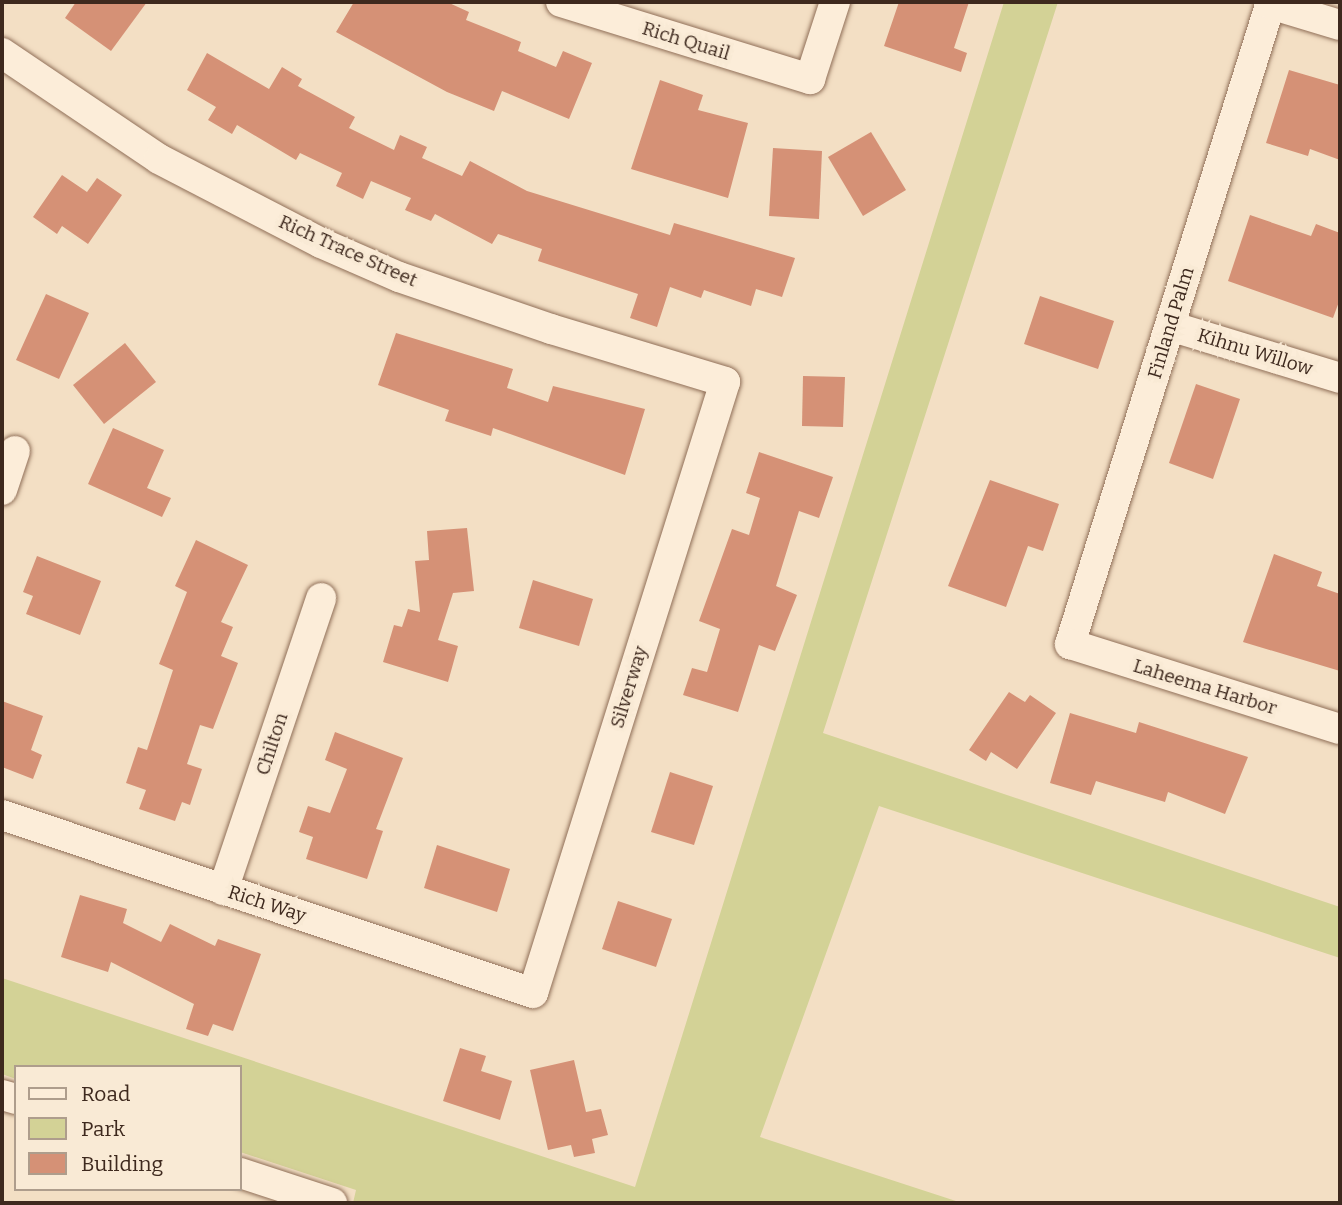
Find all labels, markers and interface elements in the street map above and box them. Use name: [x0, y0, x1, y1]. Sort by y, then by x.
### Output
street label: Rich Quail: [639, 17, 733, 65]
street label: Rich Trace Street: [275, 210, 421, 292]
street label: Finland Palm: [1143, 264, 1199, 382]
street label: Kihnu Willow: [1195, 324, 1315, 380]
street label: Silverway: [606, 643, 652, 731]
street label: Laheema Harbor: [1130, 654, 1280, 720]
street label: Chilton: [251, 710, 293, 778]
street label: Rich Way: [225, 881, 309, 927]
legend: [14, 1065, 242, 1191]
text: Road: [81, 1081, 130, 1107]
text: Park: [81, 1116, 125, 1142]
text: Building: [81, 1151, 163, 1177]

